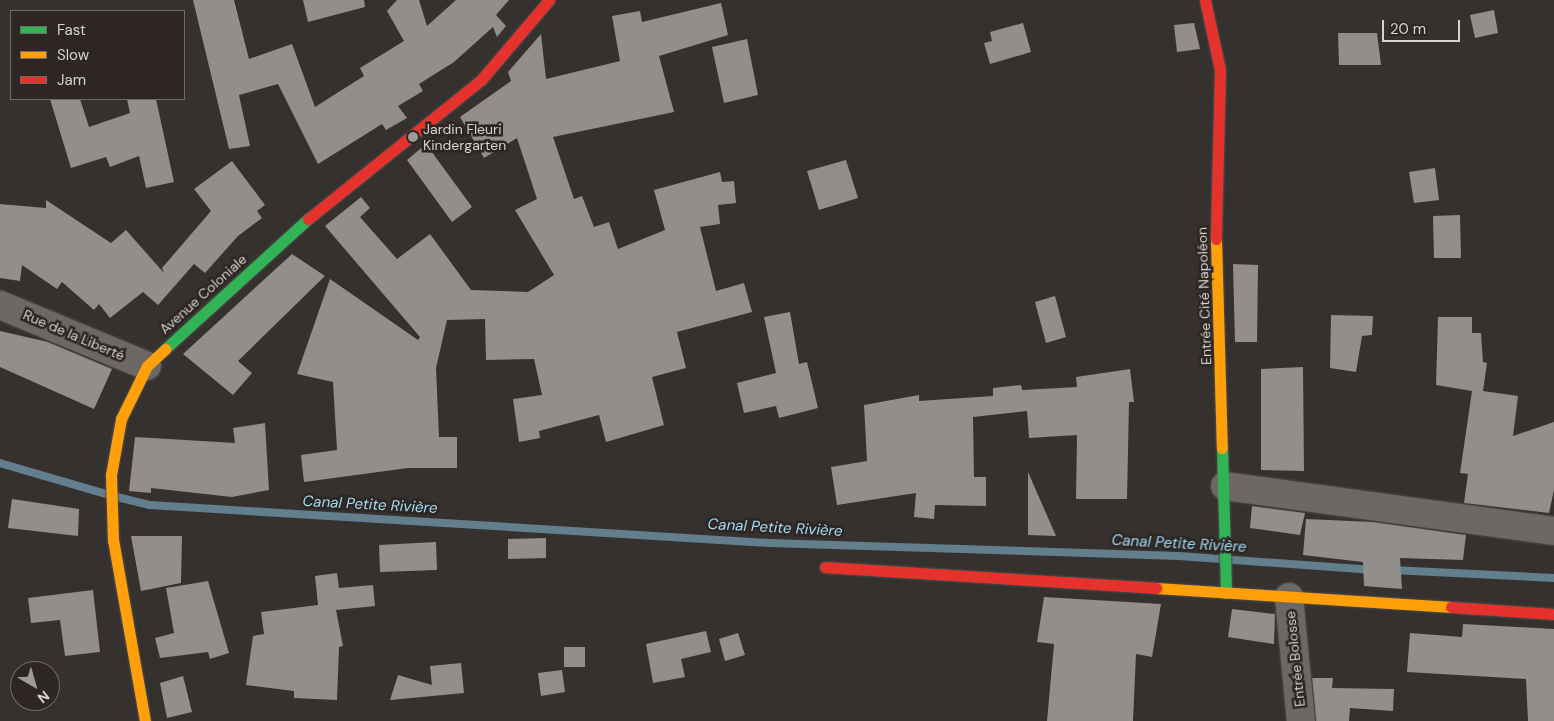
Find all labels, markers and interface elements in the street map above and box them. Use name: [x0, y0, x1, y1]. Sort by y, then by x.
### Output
legend: [10, 10, 185, 100]
scale bar: [1384, 10, 1462, 42]
text: 20 m: [1390, 19, 1426, 39]
text: Fast: [57, 20, 86, 40]
text: Slow: [57, 45, 89, 65]
text: Jam: [57, 70, 86, 90]
place label: Jardin Fleuri Kindergarten: [423, 121, 506, 154]
marker: Jardin Fleuri Kindergarten: [407, 131, 419, 143]
street label: Entrée Cité Napoléon: [1193, 227, 1215, 365]
street label: Avenue Coloniale: [156, 251, 250, 337]
street label: Rue de la Liberté: [21, 306, 127, 364]
water label: Canal Petite Rivière: [302, 492, 438, 518]
water label: Canal Petite Rivière: [707, 515, 843, 541]
water label: Canal Petite Rivière: [1111, 531, 1247, 557]
street label: Entrée Bolosse: [1282, 610, 1308, 708]
north arrow: [10, 661, 60, 711]
text: N: [34, 687, 53, 707]

